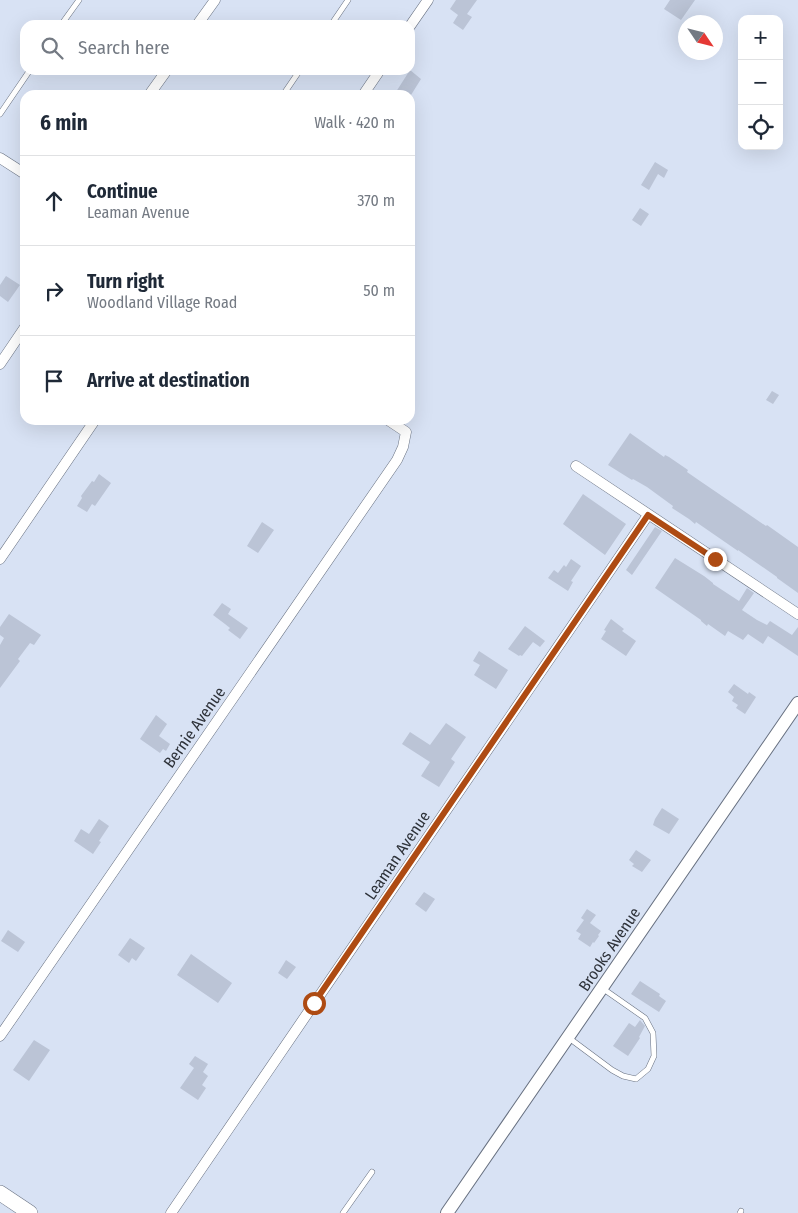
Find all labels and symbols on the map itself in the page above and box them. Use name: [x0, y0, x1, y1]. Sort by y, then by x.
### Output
north arrow: [678, 15, 723, 60]
route end: [704, 548, 727, 571]
street label: Bernie Avenue: [160, 683, 229, 771]
street label: Leaman Avenue: [361, 807, 434, 903]
street label: Brooks Avenue: [574, 904, 644, 995]
route start: [303, 992, 326, 1015]

